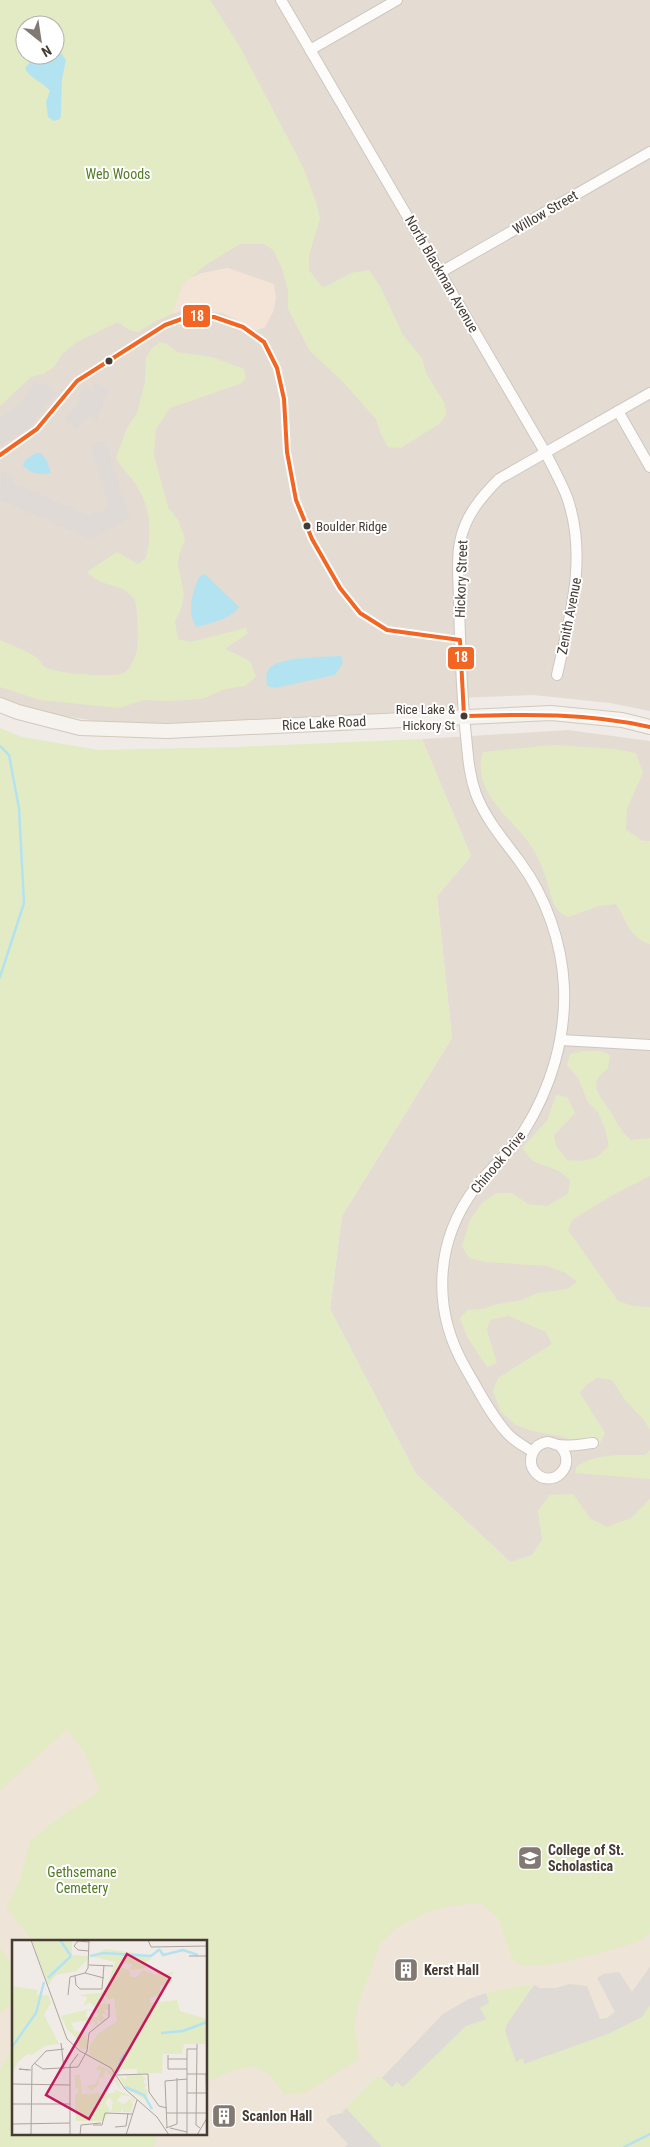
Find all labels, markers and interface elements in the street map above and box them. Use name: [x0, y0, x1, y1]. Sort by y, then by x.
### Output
north arrow: [15, 15, 65, 65]
text: N: [39, 42, 54, 60]
park label: Web Woods: [86, 166, 150, 182]
street label: Willow Street: [510, 187, 580, 237]
street label: North Blackman Avenue: [402, 213, 482, 336]
line badge: 18: [182, 304, 211, 328]
text: 18: [190, 308, 204, 324]
unlabelled marker: [104, 356, 114, 366]
place label: Boulder Ridge: [316, 519, 387, 534]
marker: Boulder Ridge: [302, 521, 312, 531]
street label: Hickory Street: [452, 540, 470, 618]
street label: Zenith Avenue: [554, 576, 584, 656]
line badge: 18: [447, 646, 475, 670]
text: 18: [454, 649, 468, 665]
place label: Rice Lake & Hickory St: [396, 702, 455, 733]
marker: Rice Lake & Hickory St: [459, 711, 469, 721]
street label: Rice Lake Road: [281, 713, 367, 733]
street label: Chinook Drive: [467, 1127, 529, 1196]
place label: College of St. Scholastica: [548, 1842, 624, 1874]
school or university icon: College of St. Scholastica: [517, 1845, 543, 1871]
park label: Gethsemane Cemetery: [47, 1864, 117, 1896]
inset map: [12, 1940, 208, 2134]
building icon: Kerst Hall: [393, 1957, 419, 1983]
place label: Kerst Hall: [424, 1962, 479, 1978]
building icon: Scanlon Hall: [211, 2103, 237, 2129]
place label: Scanlon Hall: [242, 2108, 312, 2124]

